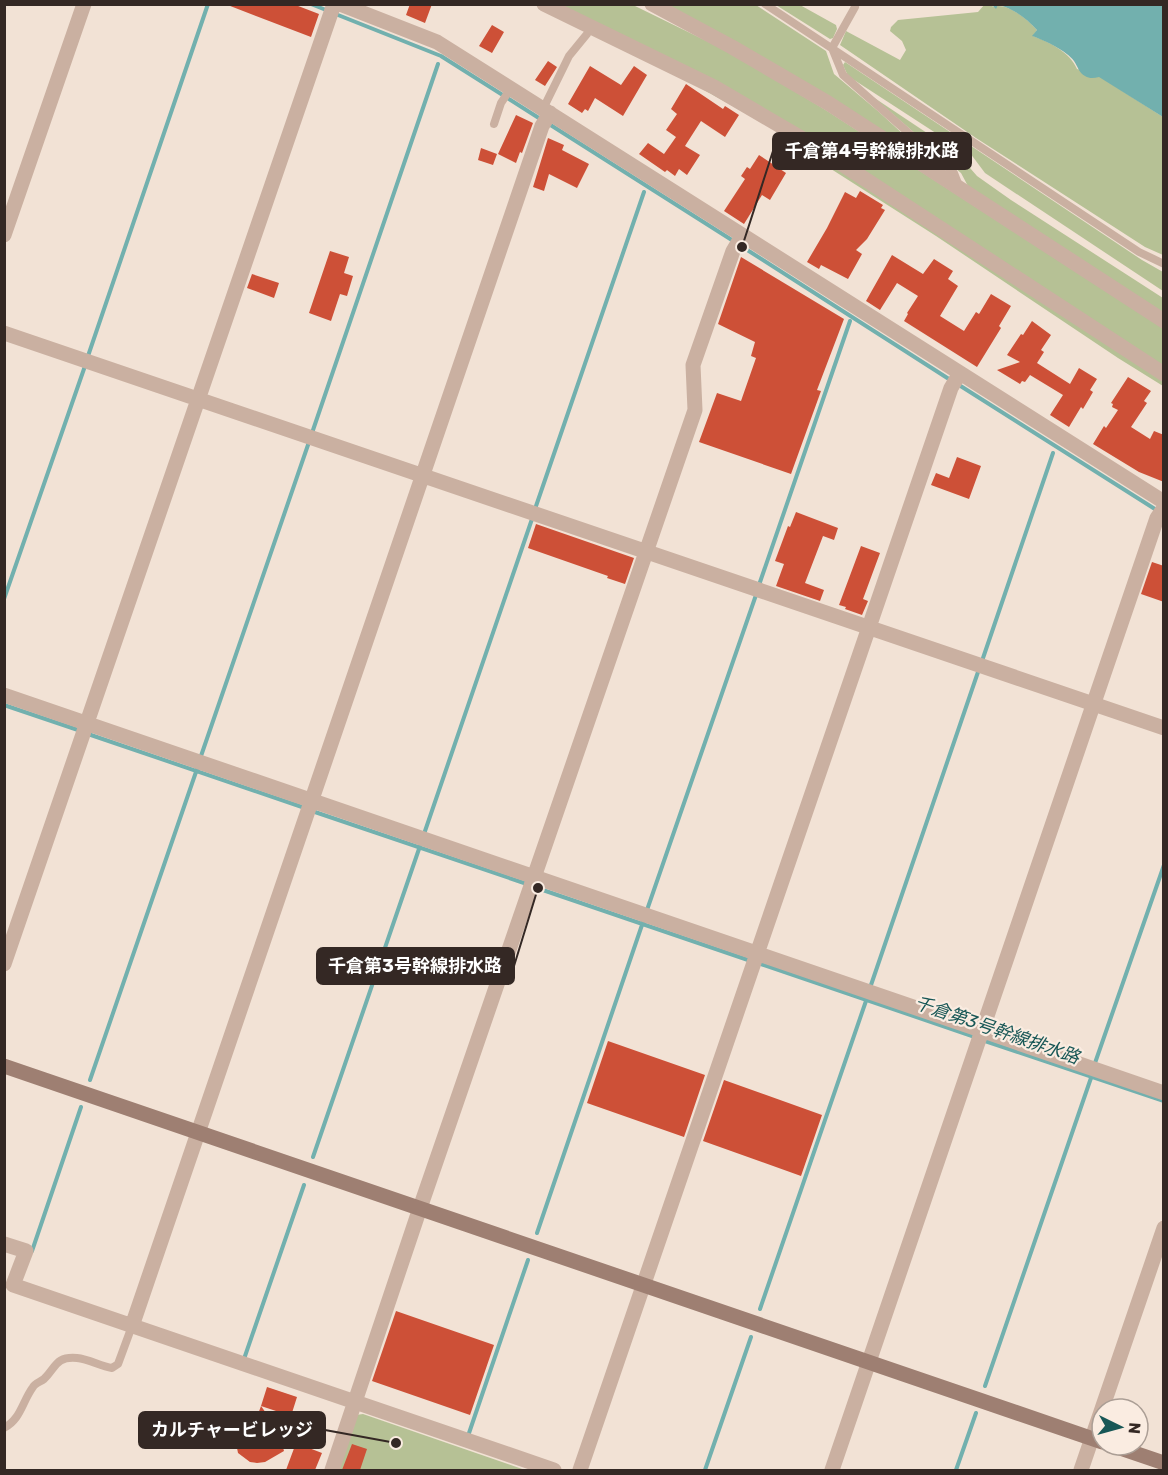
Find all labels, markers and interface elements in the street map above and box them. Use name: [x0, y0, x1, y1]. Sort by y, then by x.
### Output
callout: 千倉第4号幹線排水路: [773, 133, 971, 169]
text: 千倉第4号幹線排水路: [785, 140, 959, 162]
callout: 千倉第3号幹線排水路: [317, 948, 514, 984]
text: 千倉第3号幹線排水路: [328, 955, 502, 977]
water label: 千倉第3号幹線排水路: [912, 991, 1084, 1069]
north arrow: [1090, 1397, 1150, 1457]
callout: カルチャービレッジ: [139, 1412, 325, 1448]
text: カルチャービレッジ: [151, 1419, 313, 1441]
text: N: [1124, 1422, 1144, 1435]

